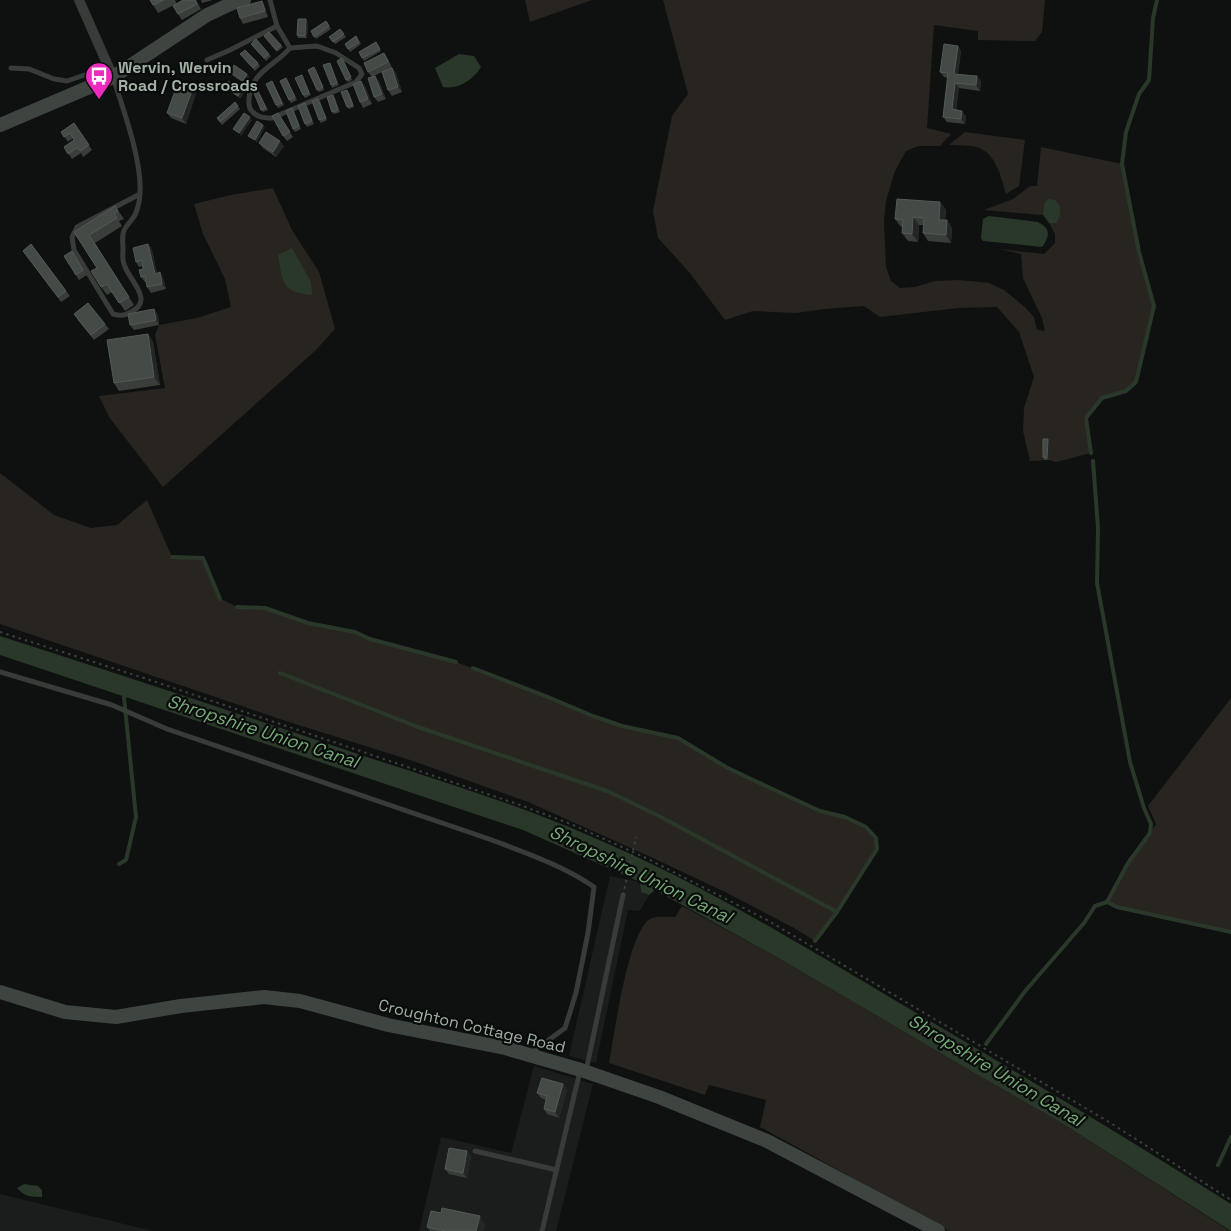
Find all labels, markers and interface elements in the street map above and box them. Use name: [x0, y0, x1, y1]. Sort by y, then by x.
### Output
place label: Wervin, Wervin Road / Crossroads: [118, 57, 258, 96]
bus stop icon: Wervin, Wervin Road / Crossroads: [84, 61, 114, 100]
water label: Shropshire Union Canal: [164, 689, 364, 774]
water label: Shropshire Union Canal: [546, 820, 738, 929]
street label: Croughton Cottage Road: [376, 994, 568, 1058]
water label: Shropshire Union Canal: [904, 1009, 1090, 1133]

